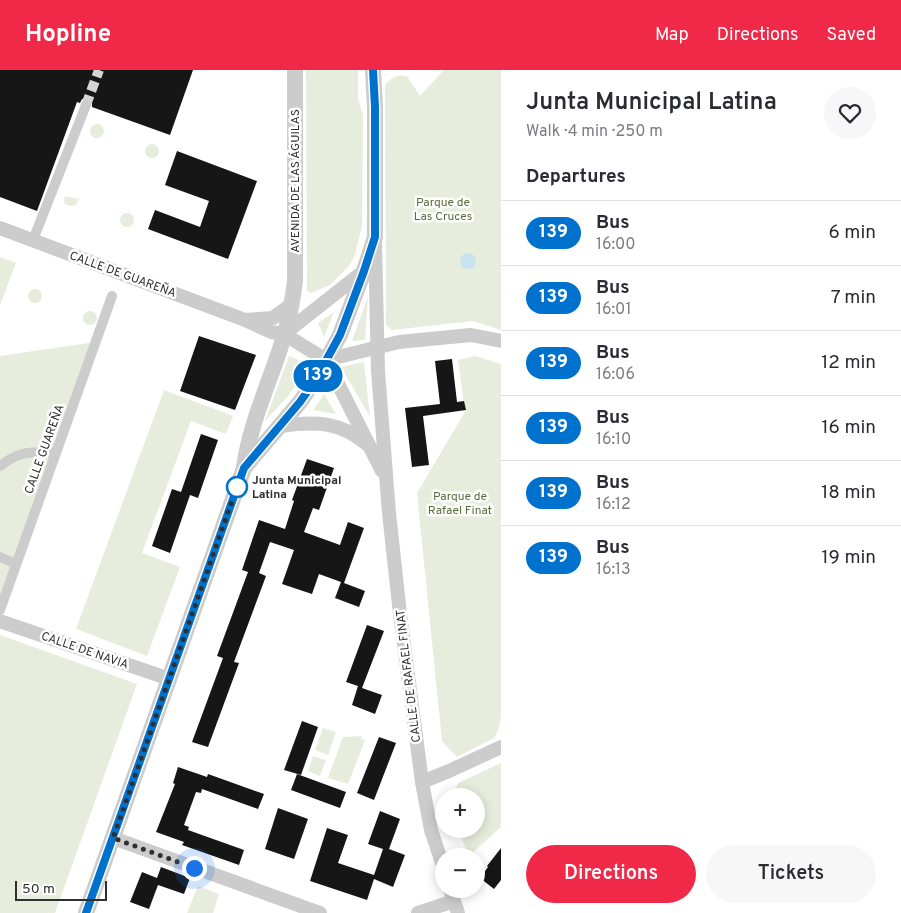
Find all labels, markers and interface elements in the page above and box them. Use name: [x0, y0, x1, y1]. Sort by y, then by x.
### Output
text: Hopline: [25, 20, 111, 50]
text: Map: [655, 24, 689, 47]
text: Directions: [717, 24, 799, 47]
text: Saved: [827, 24, 876, 47]
button: heart: [824, 87, 876, 139]
text: Junta Municipal Latina: [526, 88, 777, 118]
street label: AVENIDA DE LAS ÁGUILAS: [288, 109, 304, 253]
text: Walk · 4 min · 250 m: [526, 122, 663, 142]
text: Departures: [526, 165, 626, 189]
park label: Parque de Las Cruces: [414, 195, 472, 225]
text: Bus: [596, 211, 630, 235]
text: 139: [539, 221, 568, 244]
text: 6 min: [829, 221, 876, 245]
text: 16:00: [596, 235, 636, 255]
street label: CALLE DE GUAREÑA: [67, 248, 178, 302]
text: Bus: [596, 276, 630, 300]
text: 139: [539, 286, 568, 309]
text: 7 min: [831, 286, 876, 310]
text: 16:01: [596, 300, 631, 320]
text: Bus: [596, 341, 630, 365]
text: 139: [539, 351, 568, 374]
text: 12 min: [821, 351, 876, 375]
line badge: 139: [289, 360, 347, 392]
text: 139: [303, 364, 333, 387]
text: 16:06: [596, 365, 635, 385]
street label: CALLE GUAREÑA: [21, 402, 69, 496]
text: Bus: [596, 406, 630, 430]
text: 139: [539, 416, 568, 439]
text: 16 min: [821, 416, 876, 440]
text: 16:10: [596, 430, 631, 450]
text: Bus: [596, 471, 630, 495]
place label: Junta Municipal Latina: [252, 473, 341, 503]
marker: Junta Municipal Latina: [226, 476, 248, 498]
text: 139: [539, 481, 568, 504]
text: 18 min: [821, 481, 876, 505]
park label: Parque de Rafael Finat: [428, 489, 492, 519]
text: 16:12: [596, 495, 631, 515]
text: Bus: [596, 536, 630, 560]
text: 139: [539, 546, 568, 569]
text: 19 min: [821, 546, 876, 570]
text: 16:13: [596, 560, 631, 580]
street label: CALLE DE RAFAEL FINAT: [393, 608, 425, 743]
street label: CALLE DE NAVIA: [39, 628, 131, 673]
map controls: [435, 788, 485, 898]
button: +: [435, 788, 485, 838]
button: Directions: [526, 845, 696, 903]
button: Tickets: [706, 845, 876, 903]
button: −: [435, 848, 485, 898]
your location: [182, 856, 207, 881]
scale bar: [15, 878, 108, 901]
text: 50 m: [22, 881, 55, 898]

